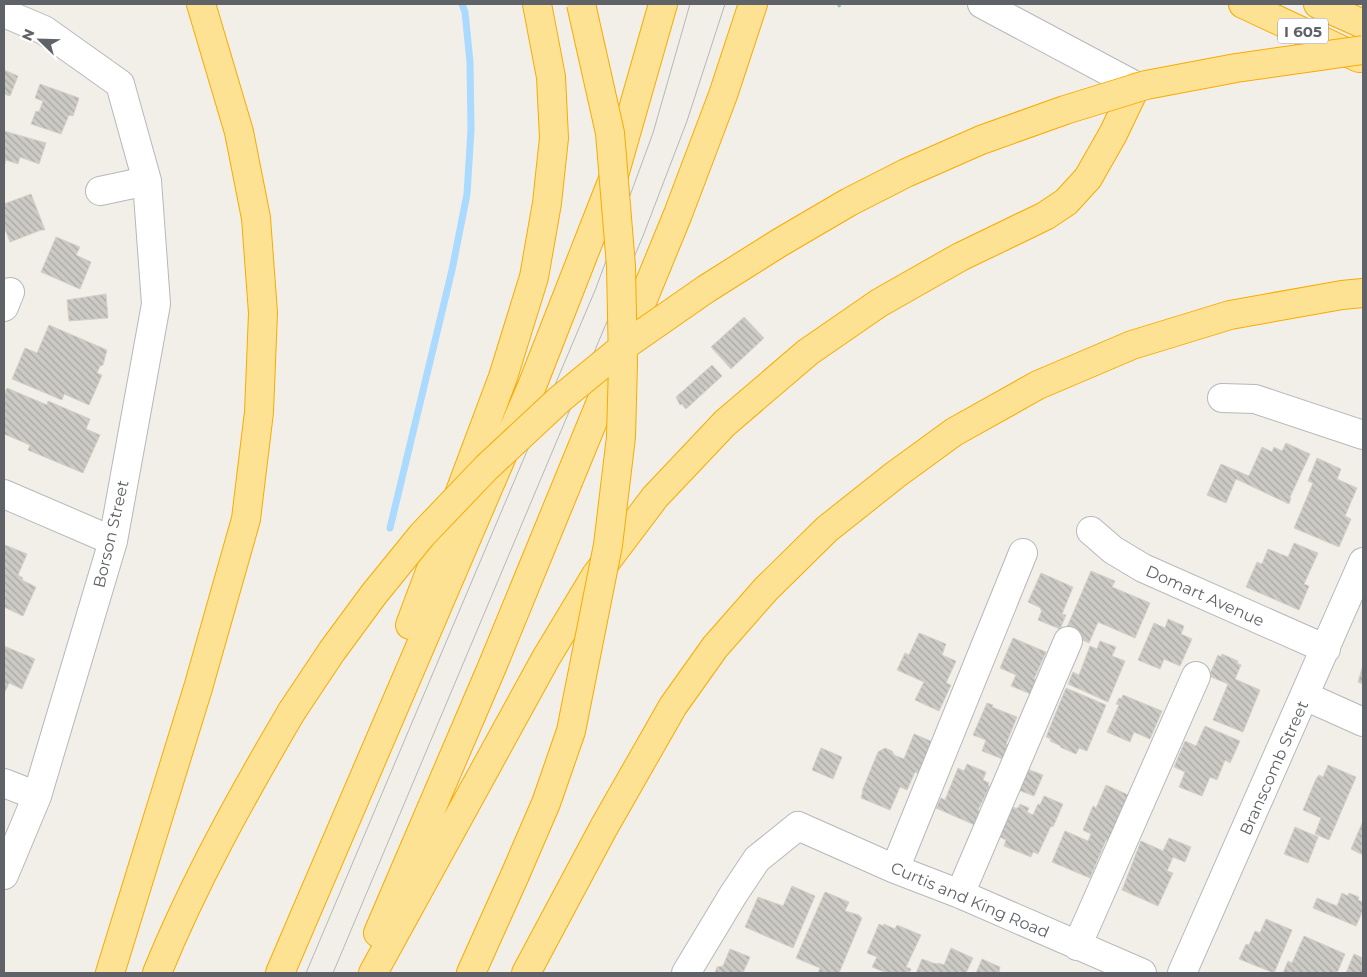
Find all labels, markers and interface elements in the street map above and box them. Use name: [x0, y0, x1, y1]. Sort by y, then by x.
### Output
north arrow: [15, 15, 65, 65]
road number: I 605: [1278, 18, 1328, 44]
text: N: [18, 26, 39, 44]
street label: Borson Street: [89, 478, 133, 590]
street label: Domart Avenue: [1143, 561, 1267, 631]
street label: Branscomb Street: [1236, 697, 1312, 838]
street label: Curtis and King Road: [888, 858, 1052, 942]

